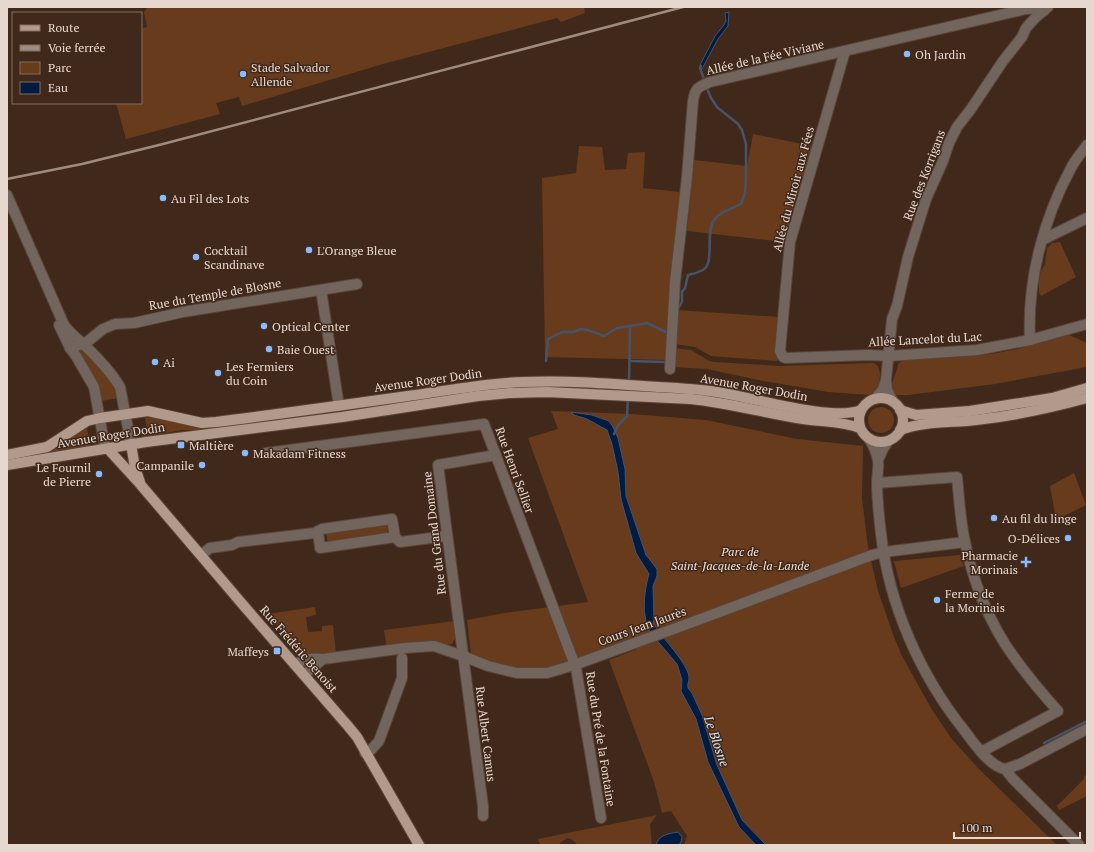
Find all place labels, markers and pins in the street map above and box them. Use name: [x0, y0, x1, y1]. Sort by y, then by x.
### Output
place label: Oh Jardin: [915, 47, 966, 62]
marker: Oh Jardin: [902, 49, 912, 59]
place label: Stade Salvador Allende: [251, 60, 330, 89]
marker: Stade Salvador Allende: [238, 69, 248, 79]
place label: Au Fil des Lots: [171, 191, 249, 206]
marker: Au Fil des Lots: [158, 193, 168, 203]
place label: Cocktail Scandinave: [204, 243, 265, 272]
place label: L'Orange Bleue: [317, 243, 396, 258]
marker: L'Orange Bleue: [304, 245, 314, 255]
marker: Cocktail Scandinave: [191, 252, 201, 262]
place label: Optical Center: [272, 319, 350, 334]
marker: Optical Center: [259, 321, 269, 331]
place label: Baie Ouest: [277, 342, 335, 357]
marker: Baie Ouest: [264, 344, 274, 354]
place label: Ai: [163, 355, 175, 370]
marker: Ai: [150, 357, 160, 367]
place label: Les Fermiers du Coin: [226, 359, 294, 388]
marker: Les Fermiers du Coin: [213, 368, 223, 378]
place label: Maltière: [189, 438, 234, 453]
marker: Maltière: [176, 440, 186, 450]
place label: Makadam Fitness: [253, 446, 346, 461]
marker: Makadam Fitness: [240, 448, 250, 458]
place label: Campanile: [137, 458, 194, 473]
place label: Le Fournil de Pierre: [36, 460, 91, 489]
marker: Campanile: [197, 460, 207, 470]
marker: Le Fournil de Pierre: [94, 469, 104, 479]
place label: Au fil du linge: [1002, 511, 1077, 526]
marker: Au fil du linge: [989, 513, 999, 523]
place label: O-Délices: [1008, 531, 1060, 546]
marker: O-Délices: [1063, 533, 1073, 543]
place label: Pharmacie Morinais: [961, 548, 1018, 577]
marker: Pharmacie Morinais: [1021, 557, 1031, 567]
place label: Ferme de la Morinais: [945, 586, 1005, 615]
marker: Ferme de la Morinais: [932, 595, 942, 605]
place label: Maffeys: [227, 644, 269, 659]
marker: Maffeys: [272, 646, 282, 656]

